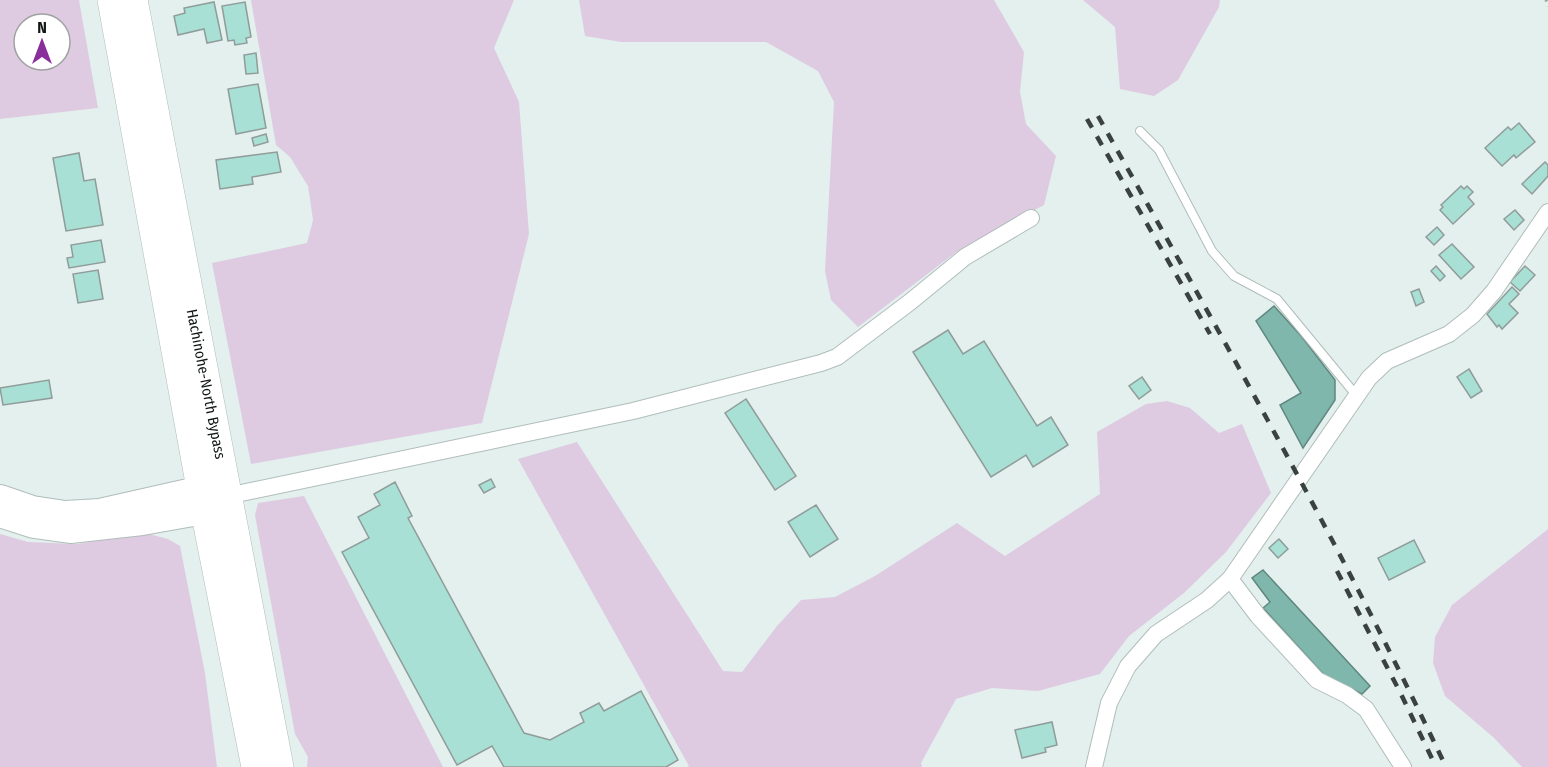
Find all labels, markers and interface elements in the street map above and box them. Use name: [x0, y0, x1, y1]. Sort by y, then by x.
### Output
north arrow: [12, 12, 72, 72]
text: N: [37, 18, 47, 37]
street label: Hachinohe-North Bypass: [183, 307, 229, 461]

